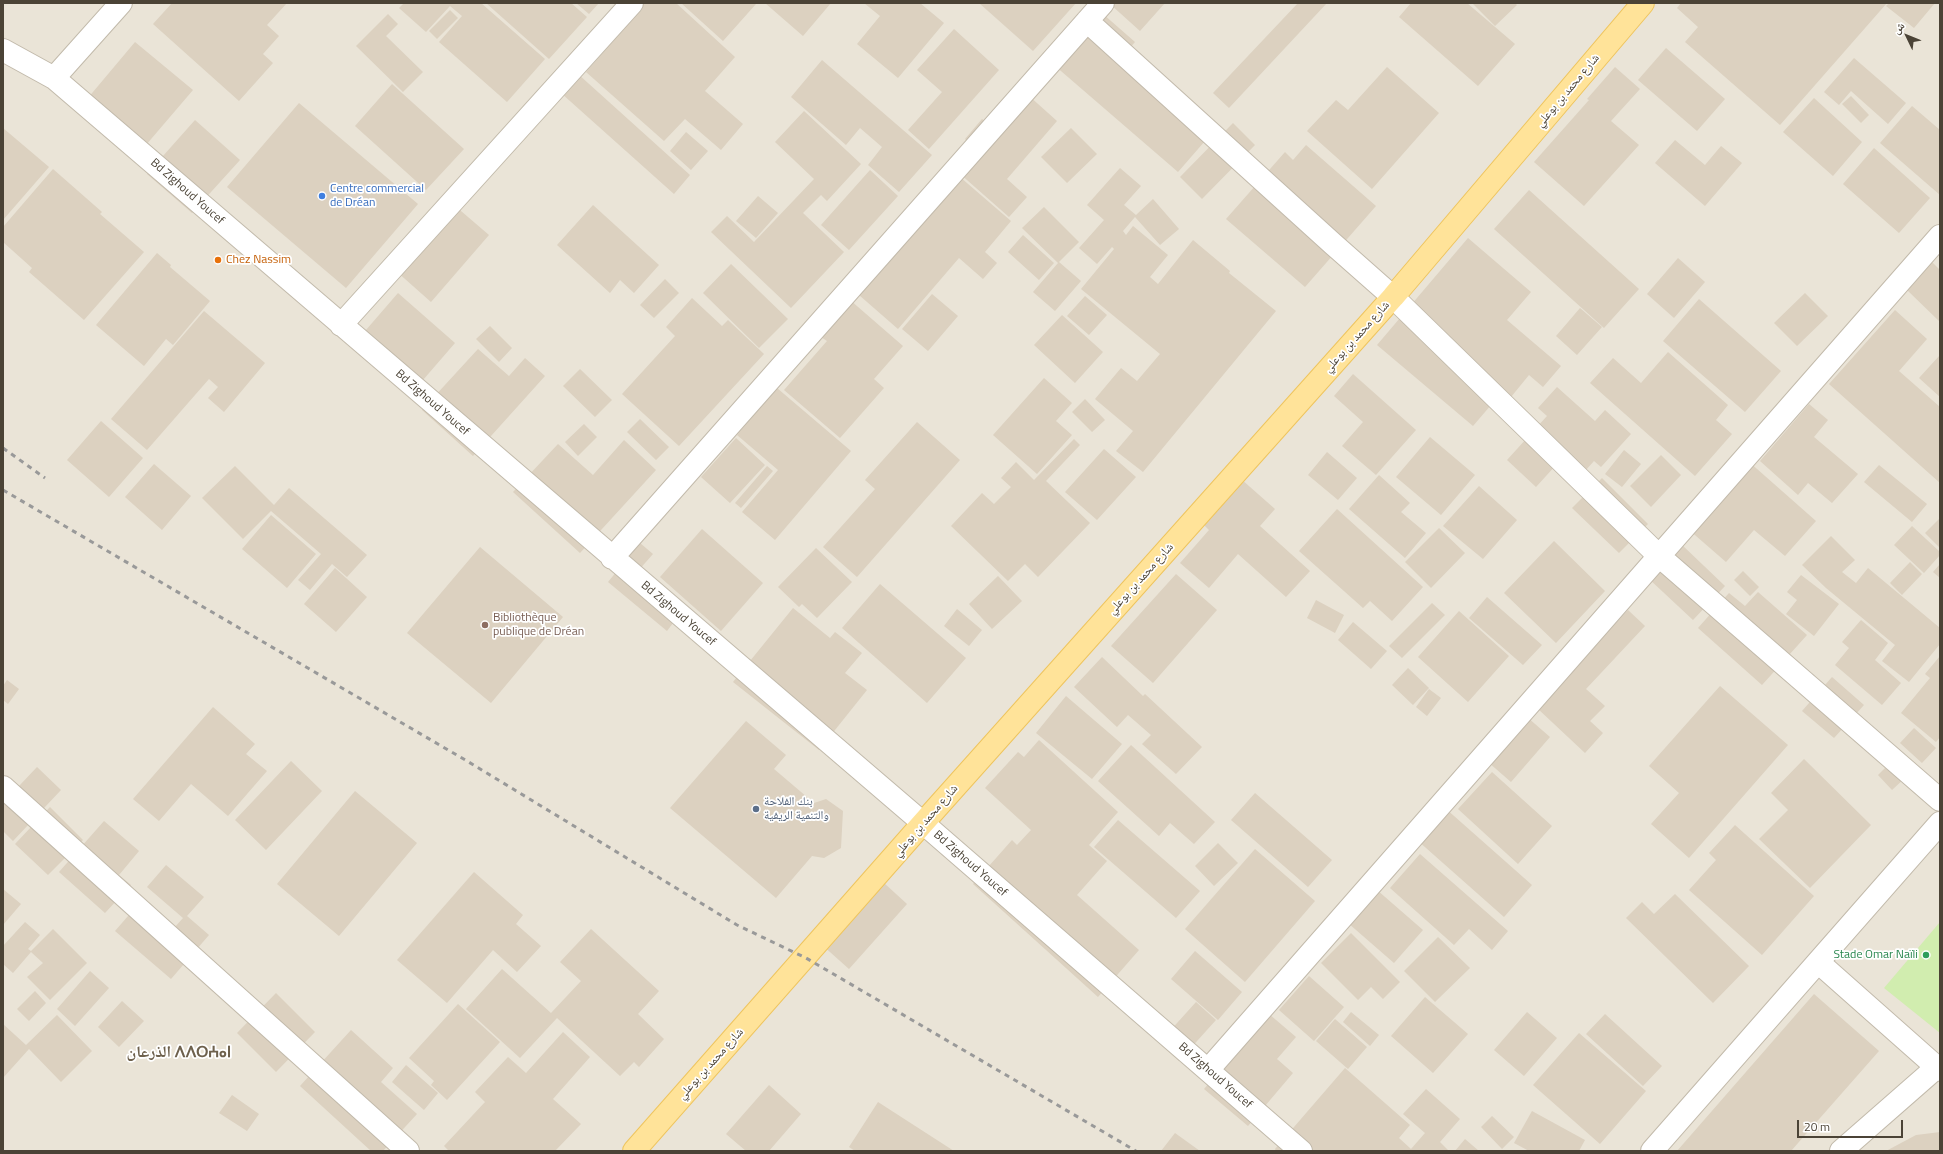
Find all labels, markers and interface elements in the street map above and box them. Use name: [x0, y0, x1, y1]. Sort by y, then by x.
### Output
north arrow: [1887, 16, 1927, 56]
text: ش: [1888, 18, 1908, 38]
street label: شارع محمد بن بوعلي: [1533, 51, 1603, 131]
street label: Bd Zighoud Youcef: [147, 156, 227, 228]
place label: Centre commercial de Dréan: [330, 182, 424, 210]
marker: Centre commercial de Dréan: [317, 191, 327, 201]
place label: Chez Nassim: [226, 253, 291, 267]
marker: Chez Nassim: [213, 255, 223, 265]
street label: شارع محمد بن بوعلي: [1321, 298, 1393, 376]
street label: Bd Zighoud Youcef: [392, 367, 472, 439]
street label: شارع محمد بن بوعلي: [1105, 540, 1177, 618]
street label: Bd Zighoud Youcef: [638, 579, 718, 649]
place label: Bibliothèque publique de Dréan: [493, 611, 584, 639]
marker: Bibliothèque publique de Dréan: [480, 620, 490, 630]
street label: شارع محمد بن بوعلي: [891, 782, 961, 860]
place label: بنك الفلاحة والتنمية الريفية: [764, 795, 829, 823]
marker: بنك الفلاحة والتنمية الريفية: [751, 804, 761, 814]
street label: Bd Zighoud Youcef: [930, 828, 1010, 900]
place label: Stade Omar Naïli: [1833, 948, 1918, 962]
marker: Stade Omar Naïli: [1921, 950, 1931, 960]
street label: شارع محمد بن بوعلي: [675, 1025, 747, 1103]
street label: Bd Zighoud Youcef: [1175, 1040, 1255, 1112]
district label: الذرعان ⴷⴷⵔⵄⴰⵏ: [127, 1043, 231, 1063]
scale bar: [1799, 1112, 1905, 1138]
text: 20 m: [1804, 1117, 1830, 1136]

